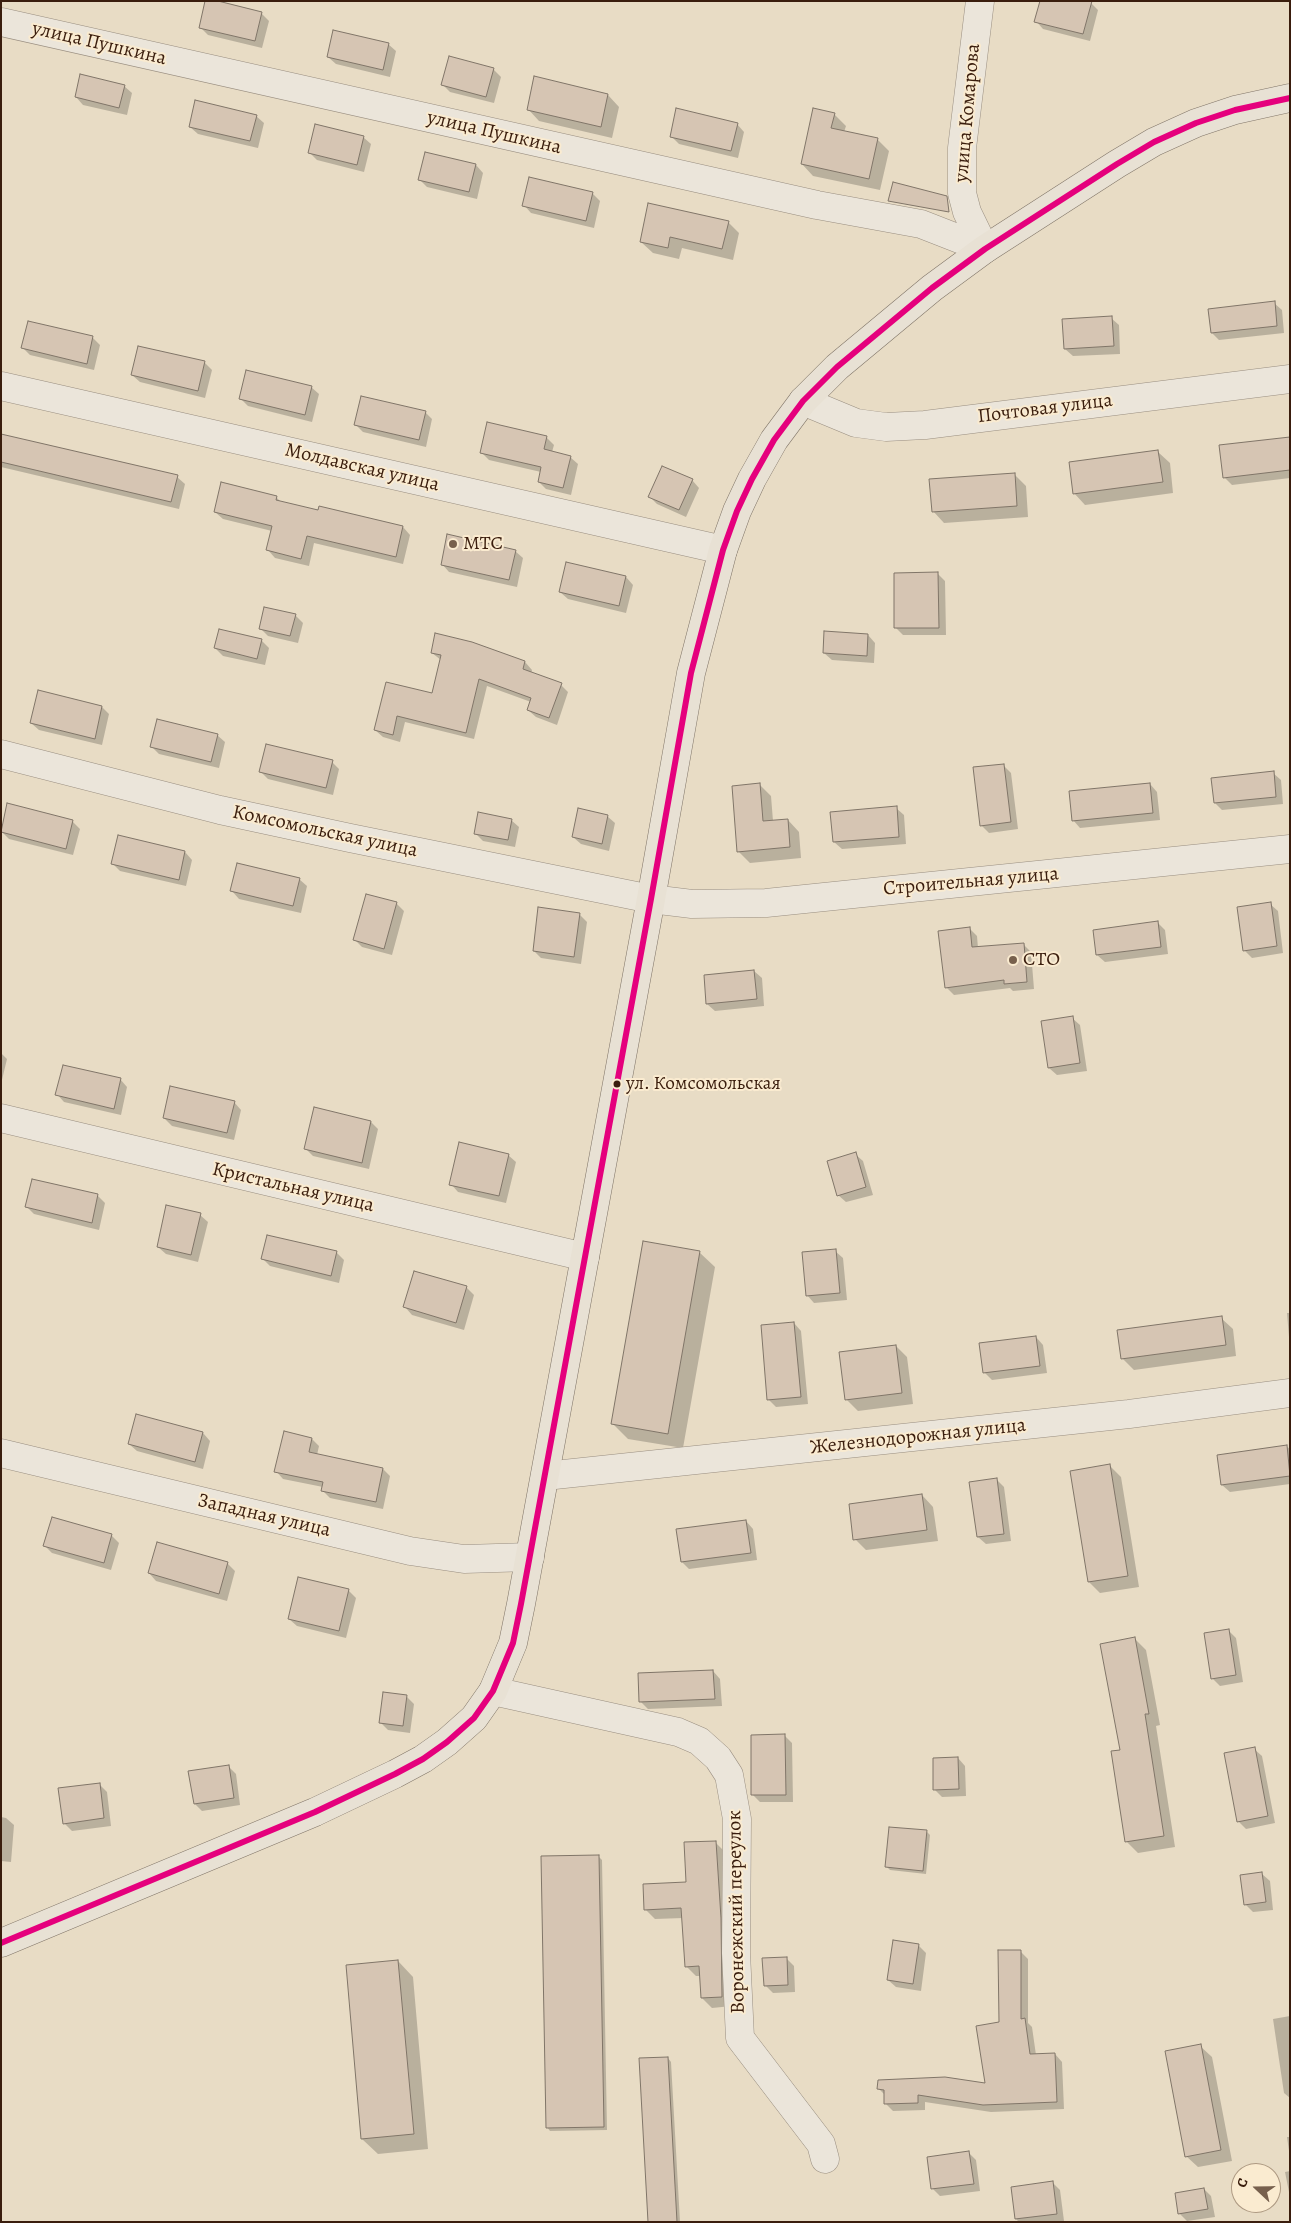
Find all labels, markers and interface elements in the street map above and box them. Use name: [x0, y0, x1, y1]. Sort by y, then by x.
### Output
street label: улица Пушкина: [30, 17, 168, 71]
street label: улица Комарова: [950, 43, 986, 183]
street label: улица Пушкина: [425, 106, 563, 160]
street label: Почтовая улица: [976, 389, 1114, 429]
street label: Молдавская улица: [282, 439, 442, 497]
place label: МТС: [463, 532, 503, 556]
marker: МТС: [447, 538, 459, 550]
street label: Комсомольская улица: [230, 801, 420, 863]
street label: Строительная улица: [882, 862, 1060, 902]
place label: СТО: [1023, 948, 1060, 972]
marker: СТО: [1007, 954, 1019, 966]
place label: ул. Комсомольская: [626, 1073, 781, 1095]
marker: ул. Комсомольская: [612, 1079, 622, 1089]
street label: Кристальная улица: [210, 1158, 376, 1218]
street label: Железнодорожная улица: [809, 1414, 1027, 1460]
street label: Западная улица: [195, 1489, 333, 1543]
street label: Воронежский переулок: [723, 1810, 751, 2014]
north arrow: [1231, 2163, 1281, 2213]
text: С: [1232, 2175, 1253, 2190]

